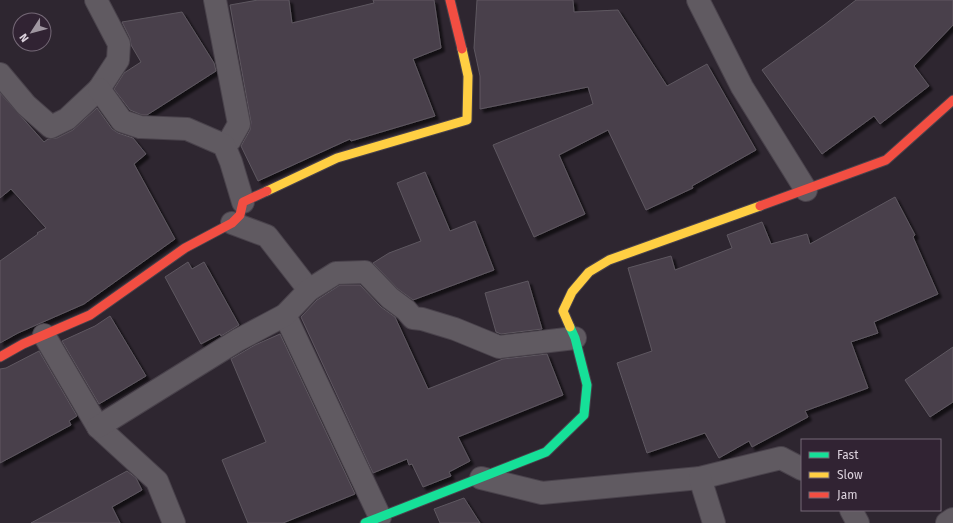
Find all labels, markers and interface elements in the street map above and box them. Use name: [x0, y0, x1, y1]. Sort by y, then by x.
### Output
north arrow: [12, 12, 52, 52]
text: N: [17, 31, 32, 44]
legend: [801, 439, 941, 511]
text: Fast: [837, 448, 859, 462]
text: Slow: [837, 468, 863, 482]
text: Jam: [837, 488, 857, 502]

